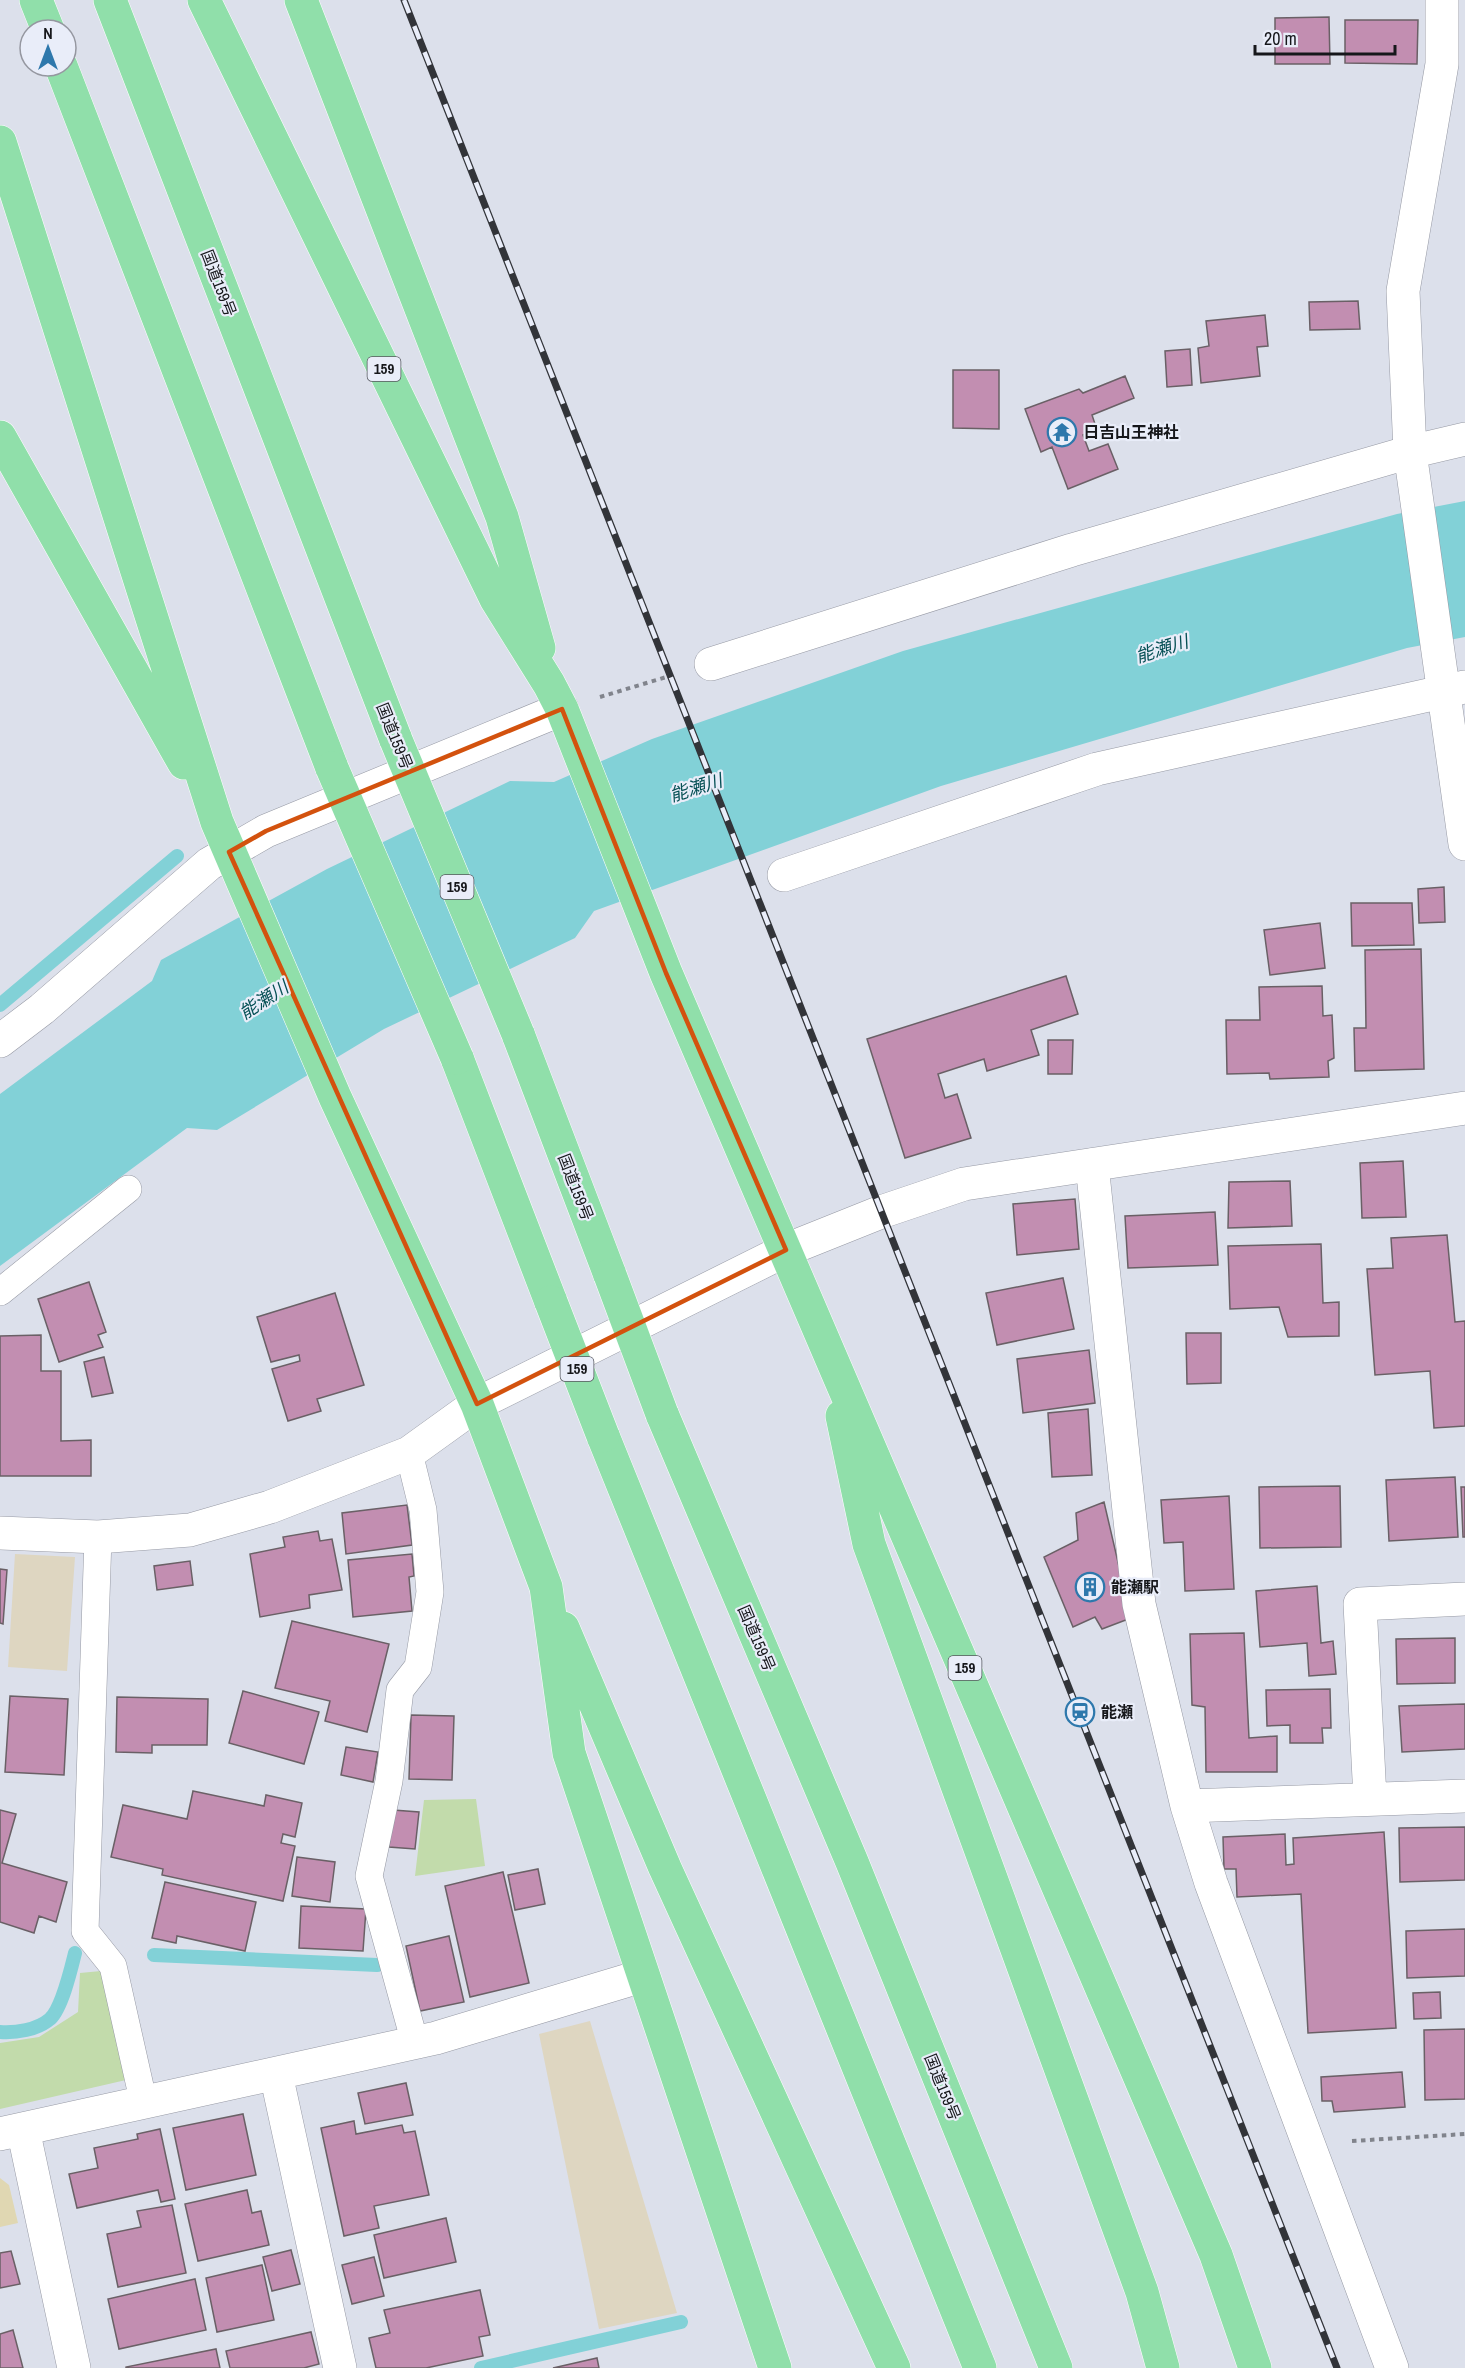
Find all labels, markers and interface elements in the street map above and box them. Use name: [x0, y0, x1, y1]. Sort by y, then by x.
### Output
north arrow: [18, 18, 78, 78]
scale bar: [1255, 18, 1394, 56]
text: N: [43, 22, 53, 44]
text: 20 m: [1264, 26, 1297, 51]
street label: 国道159号: [196, 246, 242, 320]
road number: 159: [368, 357, 400, 381]
temple icon: 日吉山王神社: [1046, 416, 1078, 448]
place label: 日吉山王神社: [1083, 421, 1179, 443]
water label: 能瀬川: [1132, 628, 1193, 668]
street label: 国道159号: [372, 699, 418, 773]
water label: 能瀬川: [666, 767, 727, 807]
road number: 159: [440, 875, 474, 899]
water label: 能瀬川: [234, 973, 295, 1025]
street label: 国道159号: [553, 1150, 599, 1224]
road number: 159: [560, 1357, 594, 1381]
building icon: 能瀬駅: [1074, 1571, 1106, 1603]
place label: 能瀬駅: [1111, 1576, 1159, 1598]
street label: 国道159号: [733, 1602, 781, 1674]
road number: 159: [948, 1656, 982, 1680]
station icon: 能瀬: [1064, 1696, 1096, 1728]
place label: 能瀬: [1101, 1701, 1133, 1723]
street label: 国道159号: [920, 2050, 966, 2124]

